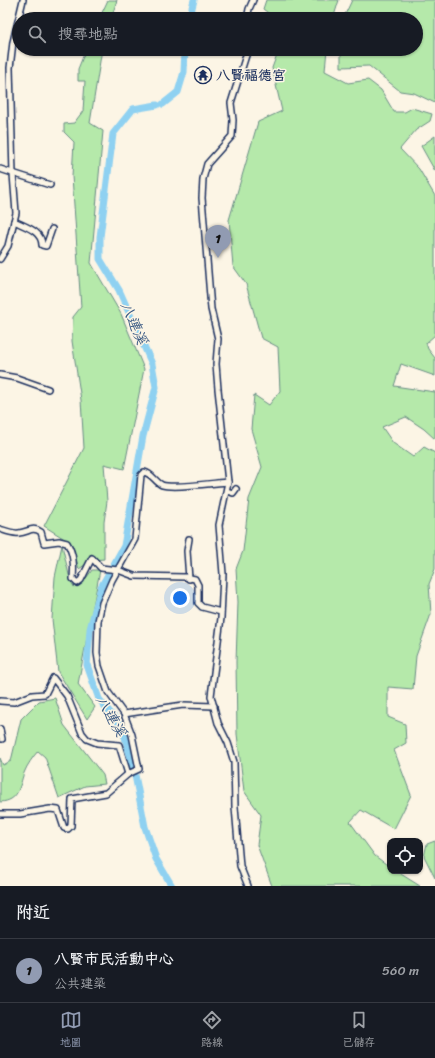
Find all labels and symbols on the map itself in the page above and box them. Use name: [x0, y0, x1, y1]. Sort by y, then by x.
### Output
place label: 八賢福德宮: [216, 63, 286, 88]
temple icon: 八賢福德宮: [193, 65, 213, 85]
pin: 1: [205, 225, 231, 258]
water label: 八連溪: [113, 297, 155, 350]
your location: [170, 588, 190, 608]
water label: 八連溪: [88, 690, 134, 743]

